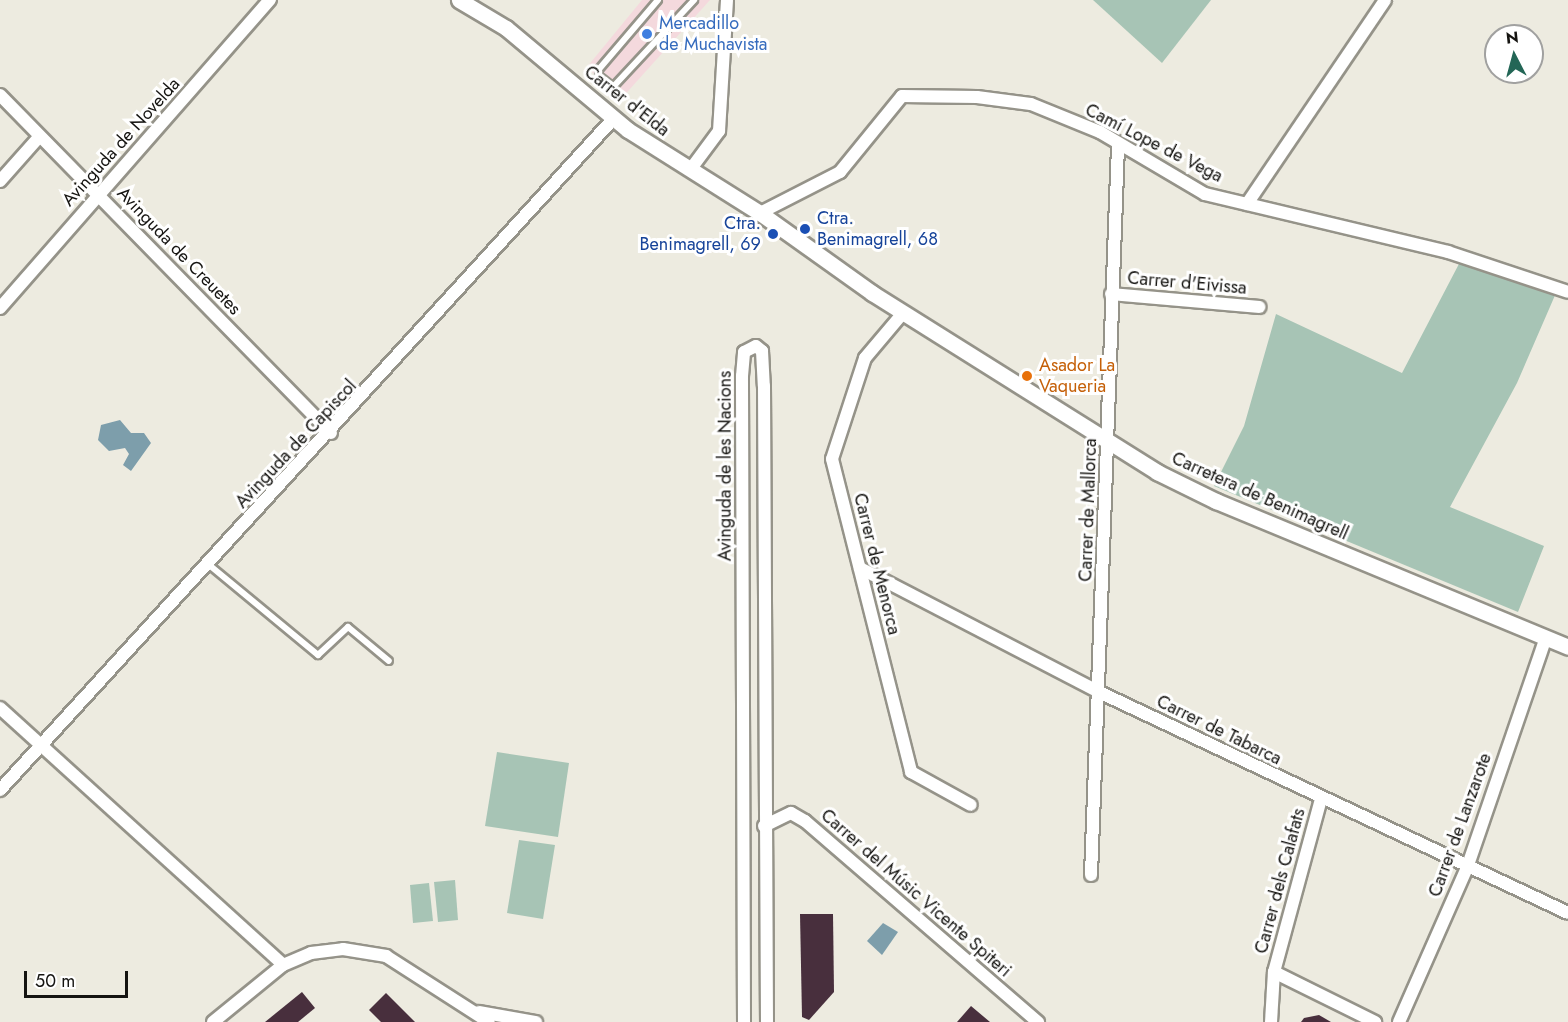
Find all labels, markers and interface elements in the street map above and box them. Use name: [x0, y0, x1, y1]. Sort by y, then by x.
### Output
place label: Mercadillo de Muchavista: [659, 13, 767, 56]
north arrow: [1484, 24, 1544, 84]
text: N: [1505, 25, 1520, 50]
marker: Mercadillo de Muchavista: [640, 27, 654, 41]
street label: Carrer d'Elda: [580, 61, 674, 141]
street label: Avinguda de Novelda: [58, 73, 184, 211]
street label: Camí Lope de Vega: [1082, 99, 1226, 187]
street label: Avinguda de Creuetes: [113, 183, 245, 319]
place label: Ctra. Benimagrell, 68: [817, 208, 938, 250]
place label: Ctra. Benimagrell, 69: [639, 213, 761, 256]
marker: Ctra. Benimagrell, 68: [798, 222, 812, 236]
marker: Ctra. Benimagrell, 69: [766, 227, 780, 241]
street label: Carrer d'Eivissa: [1126, 267, 1248, 299]
place label: Asador La Vaqueria: [1039, 355, 1115, 398]
marker: Asador La Vaqueria: [1020, 369, 1034, 383]
street label: Avinguda de les Nacions: [714, 371, 736, 561]
street label: Avinguda de Capiscol: [231, 375, 361, 513]
street label: Carrer de Mallorca: [1075, 438, 1101, 582]
street label: Carretera de Benimagrell: [1168, 447, 1352, 545]
street label: Carrer de Menorca: [849, 491, 905, 637]
street label: Carrer de Tabarca: [1153, 690, 1285, 770]
street label: Carrer de Lanzarote: [1424, 750, 1496, 900]
street label: Carrer del Músic Vicente Spiteri: [816, 804, 1016, 982]
street label: Carrer dels Calafats: [1250, 806, 1310, 956]
scale bar: [27, 959, 130, 997]
text: 50 m: [35, 968, 75, 994]

